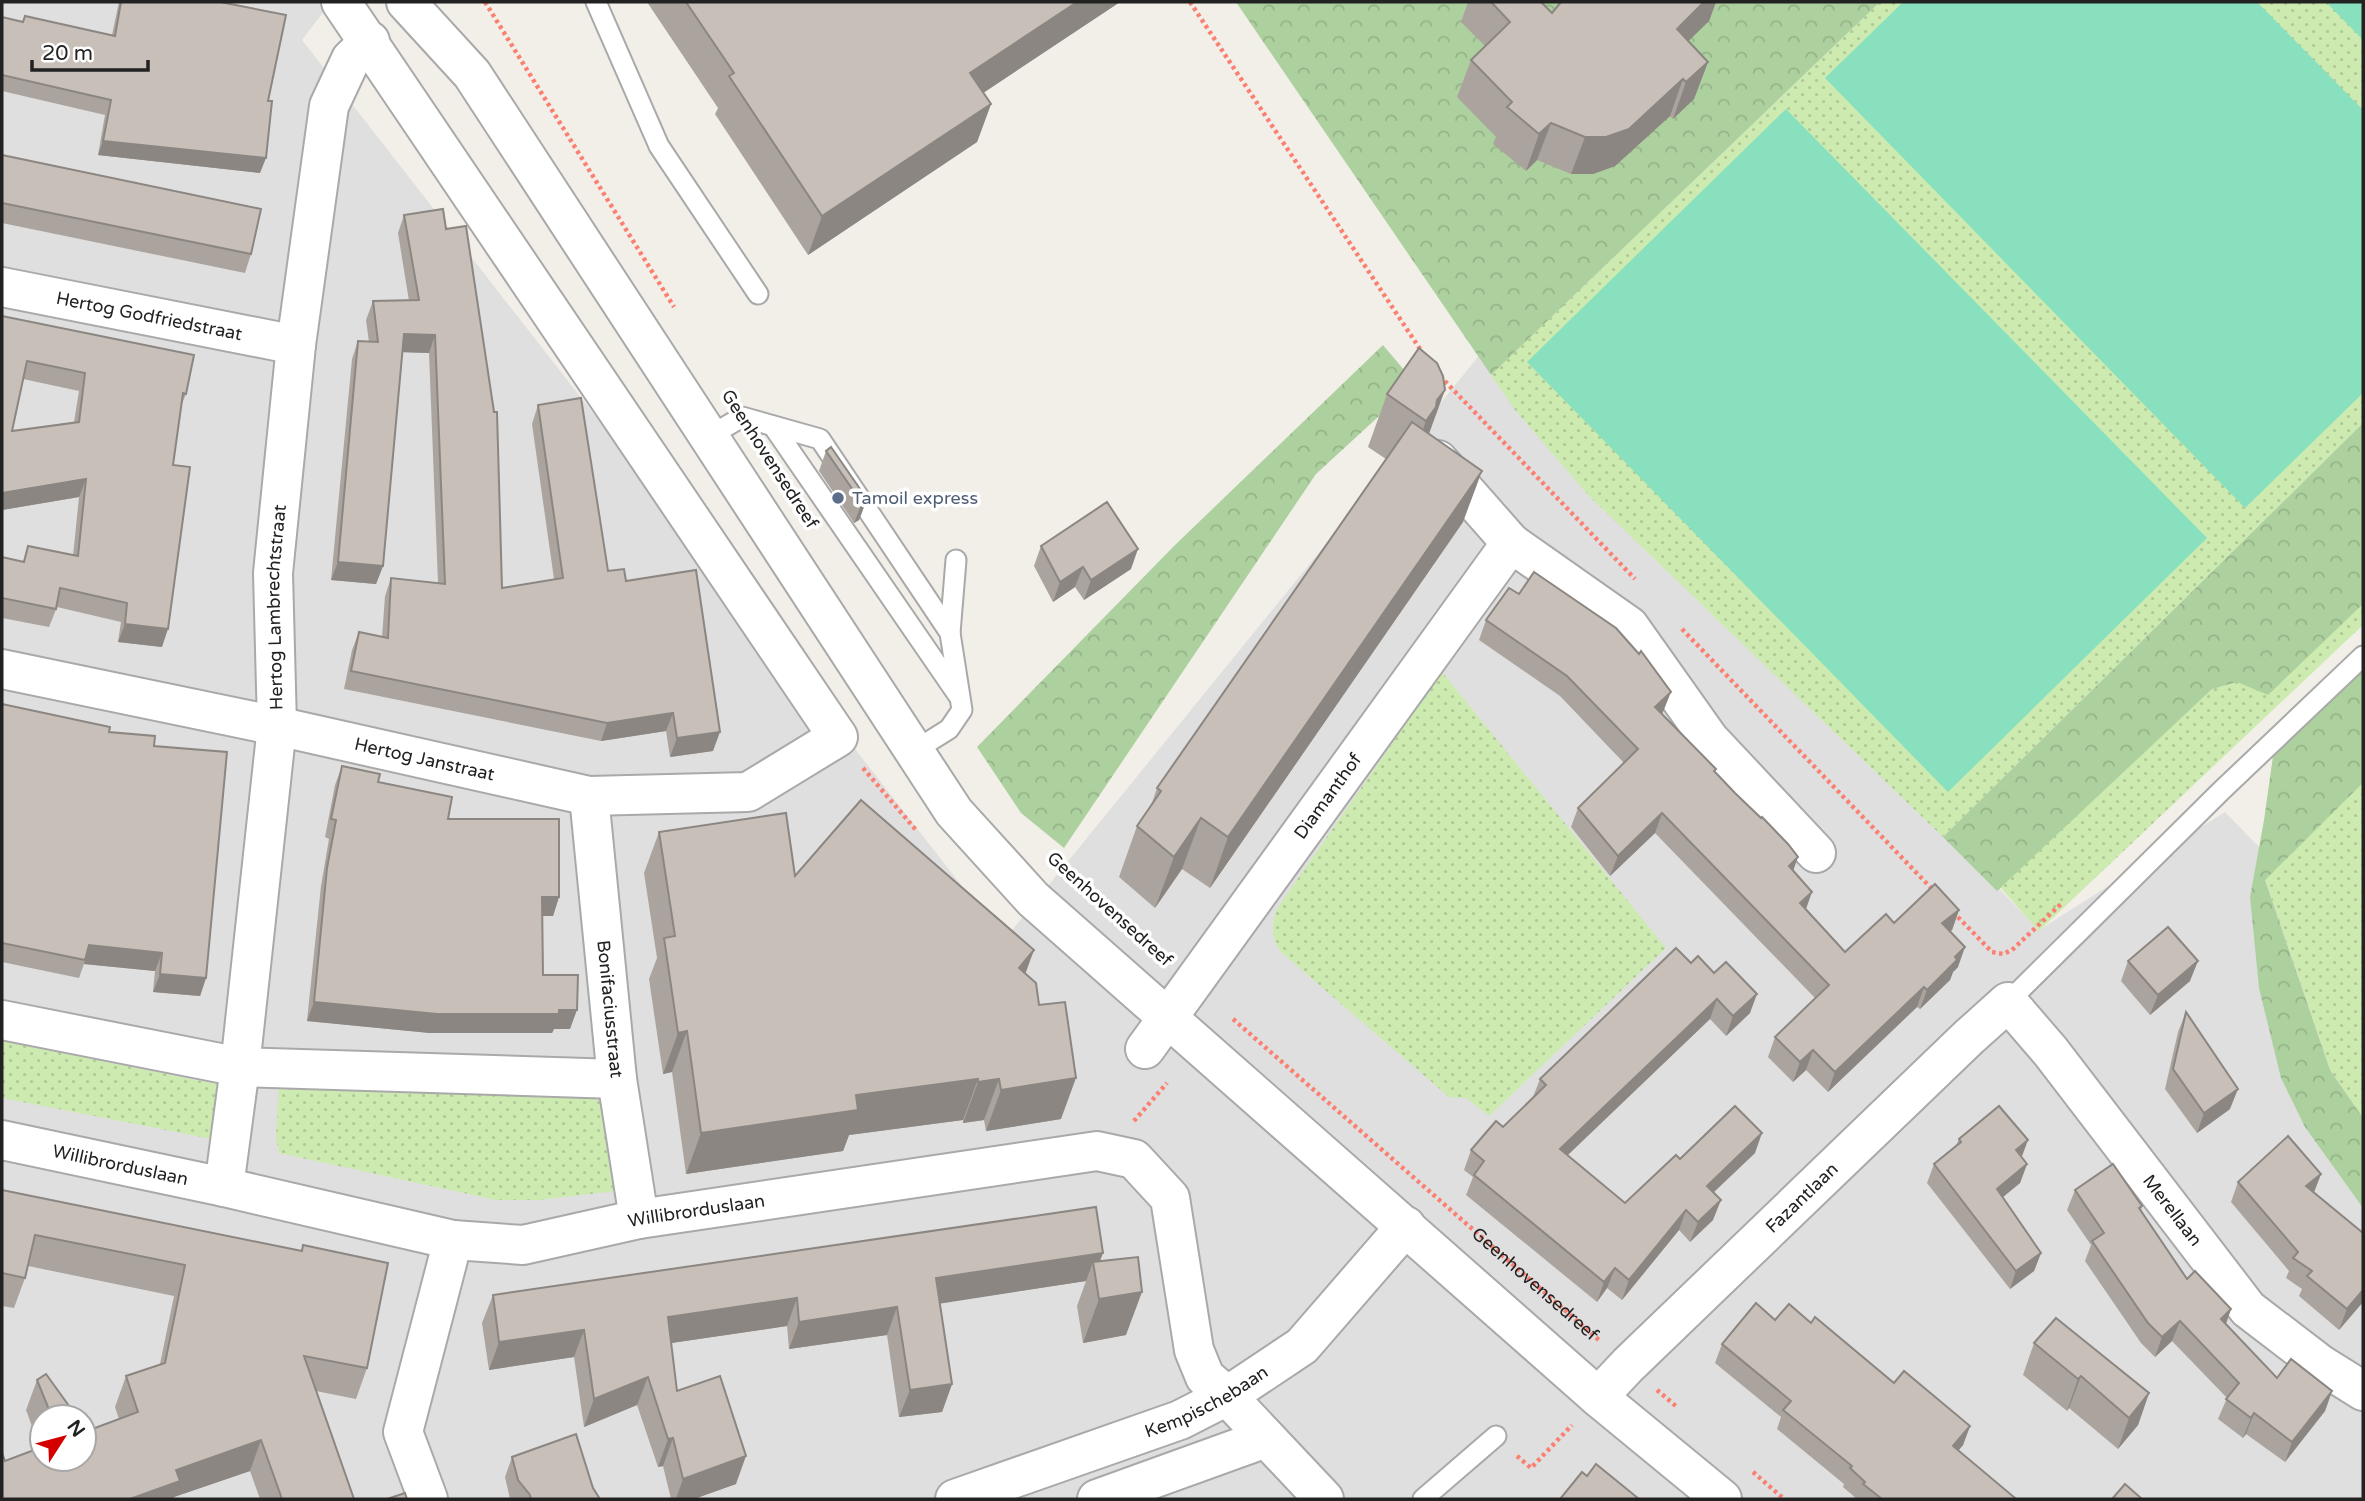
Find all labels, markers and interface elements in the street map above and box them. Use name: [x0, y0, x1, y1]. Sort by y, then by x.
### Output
scale bar: [32, 28, 147, 72]
text: 20 m: [42, 41, 93, 66]
street label: Hertog Godfriedstraat: [54, 287, 244, 345]
street label: Geenhovensedreef: [717, 385, 823, 533]
place label: Tamoil express: [852, 487, 978, 509]
marker: Tamoil express: [830, 490, 846, 506]
street label: Hertog Lambrechtstraat: [262, 503, 291, 710]
street label: Hertog Janstraat: [352, 733, 497, 785]
street label: Diamanthof: [1289, 749, 1366, 844]
street label: Geenhovensedreef: [1043, 847, 1177, 971]
street label: Bonifaciusstraat: [592, 939, 628, 1079]
street label: Willibrorduslaan: [50, 1140, 190, 1190]
street label: Fazantlaan: [1761, 1158, 1843, 1238]
street label: Merellaan: [2138, 1170, 2207, 1251]
street label: Willibrorduslaan: [626, 1189, 766, 1232]
street label: Geenhovensedreef: [1467, 1223, 1603, 1346]
street label: Kempischebaan: [1142, 1361, 1272, 1443]
north arrow: [28, 1403, 98, 1473]
text: N: [63, 1416, 89, 1441]

